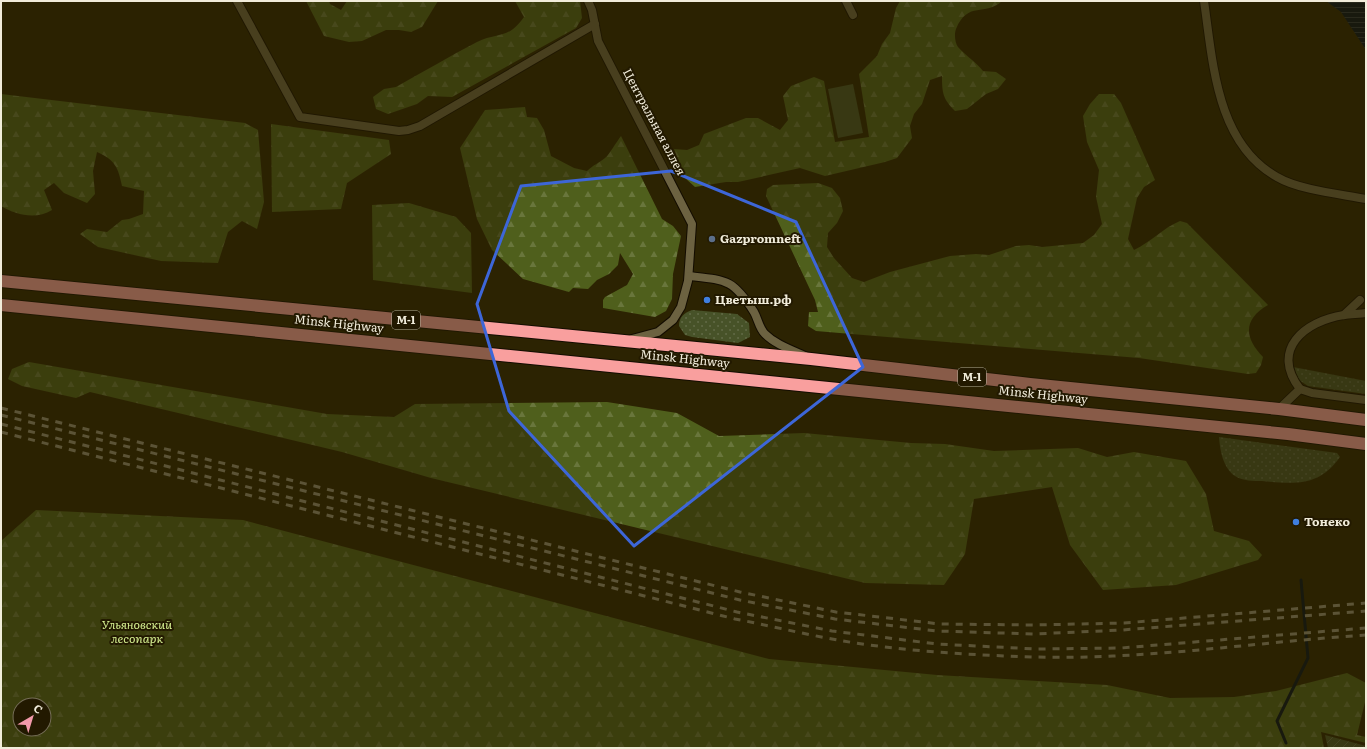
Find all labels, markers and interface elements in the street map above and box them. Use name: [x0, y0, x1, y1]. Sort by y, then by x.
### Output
street label: Центральная аллея: [619, 65, 691, 178]
place label: Gazpromneft: [720, 229, 801, 247]
marker: Gazpromneft: [707, 234, 717, 244]
place label: Цветыш.рф: [715, 290, 792, 308]
marker: Цветыш.рф: [702, 295, 712, 305]
street label: Minsk Highway: [293, 309, 385, 337]
road number: М-1: [392, 311, 420, 329]
street label: Minsk Highway: [639, 344, 731, 372]
road number: М-1: [958, 368, 986, 386]
street label: Minsk Highway: [997, 380, 1089, 408]
place label: Тонеко: [1304, 512, 1350, 530]
marker: Тонеко: [1291, 517, 1301, 527]
park label: Ульяновский лесопарк: [102, 615, 173, 647]
north arrow: [12, 697, 52, 737]
text: С: [31, 700, 47, 717]

